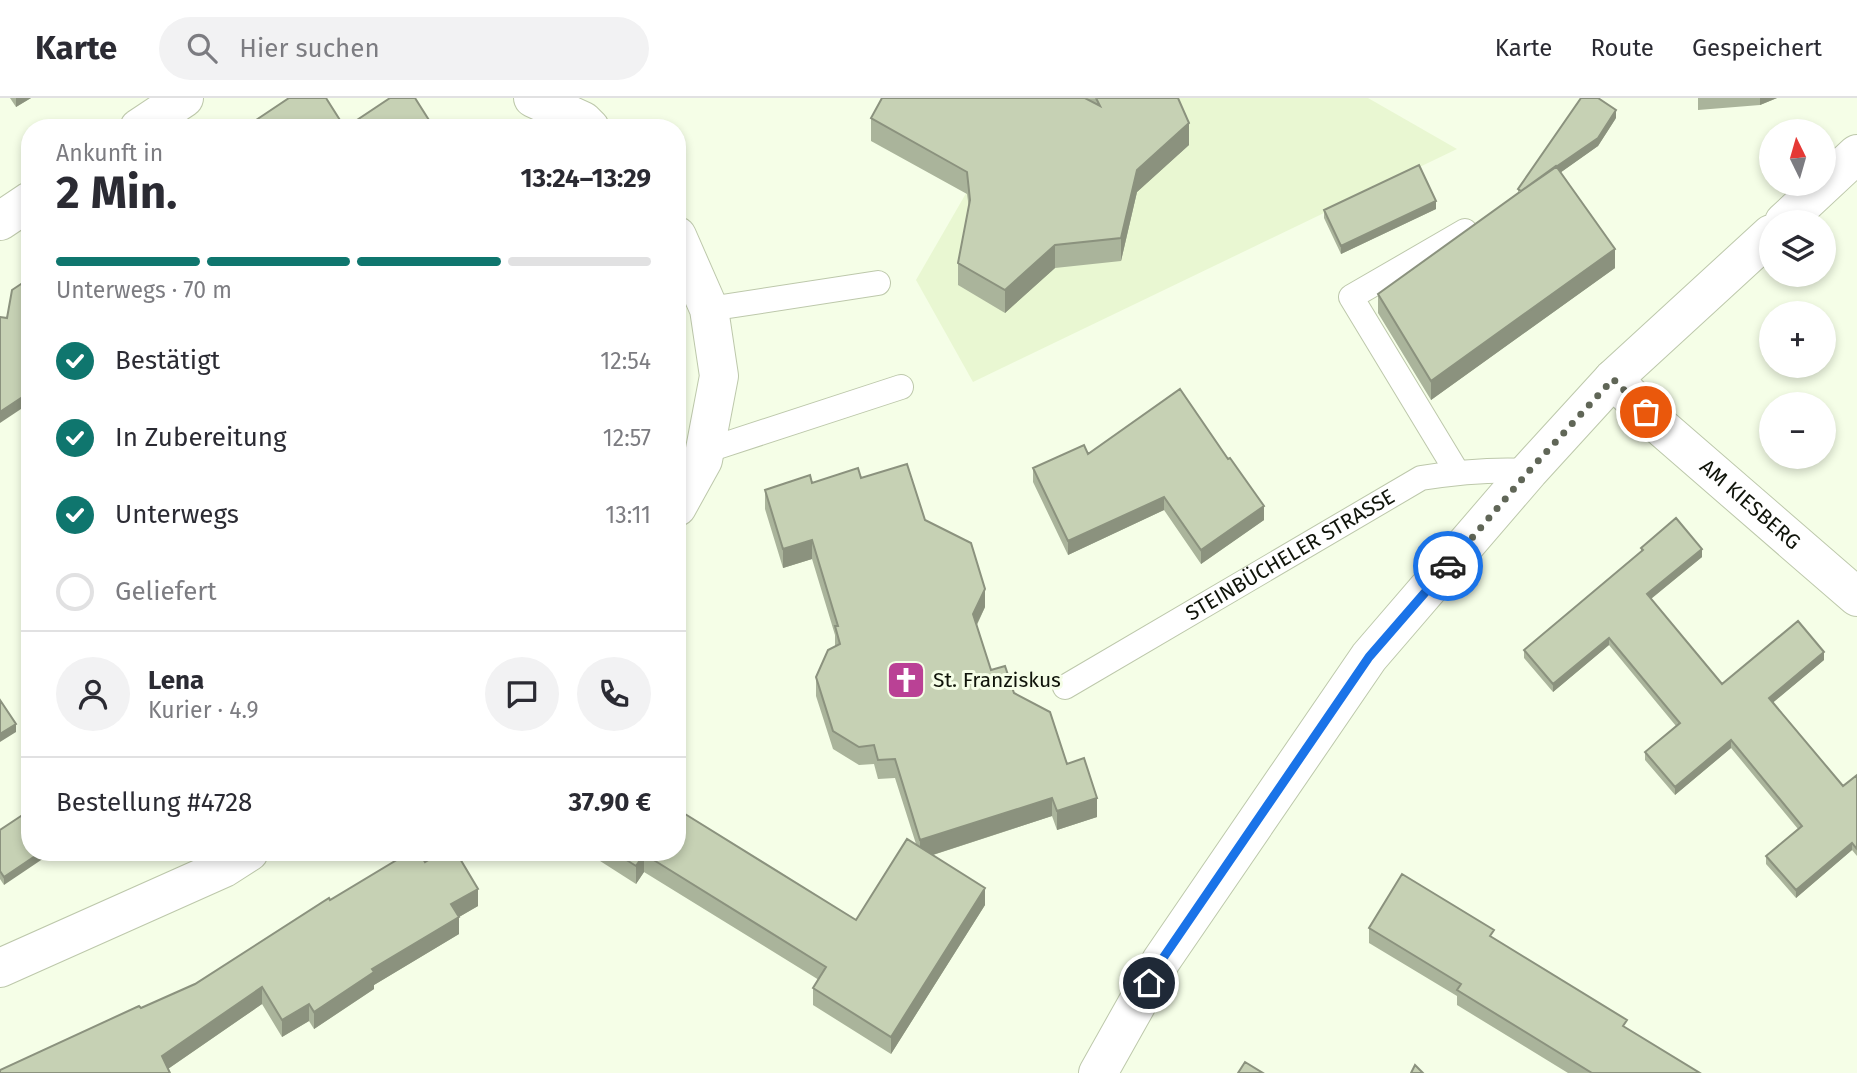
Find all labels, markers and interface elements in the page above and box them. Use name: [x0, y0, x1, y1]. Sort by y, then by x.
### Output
search box: [159, 17, 649, 80]
text: Karte: [35, 28, 117, 68]
icon: search: [183, 29, 221, 67]
text: Hier suchen: [239, 33, 380, 64]
text: Karte: [1495, 34, 1552, 62]
text: Route: [1590, 34, 1654, 62]
text: Gespeichert: [1692, 34, 1822, 62]
north arrow: [1759, 119, 1836, 196]
map controls: [1759, 119, 1836, 469]
text: Ankunft in: [56, 139, 163, 167]
text: 13:24–13:29: [521, 163, 651, 194]
text: 2 Min.: [56, 165, 177, 220]
button: layers: [1759, 210, 1836, 287]
text: Unterwegs · 70 m: [56, 276, 232, 304]
button: +: [1759, 301, 1836, 378]
icon: check: [56, 342, 94, 380]
text: Bestätigt: [115, 345, 220, 376]
text: 12:54: [600, 347, 651, 375]
pin: [1616, 382, 1676, 442]
button: −: [1759, 392, 1836, 469]
icon: bag: [1627, 393, 1665, 431]
icon: check: [56, 419, 94, 457]
text: In Zubereitung: [115, 422, 287, 453]
text: 12:57: [603, 424, 651, 452]
street label: AM KIESBERG: [1695, 454, 1806, 555]
street label: STEINBÜCHELER STRASSE: [1181, 483, 1399, 626]
icon: check: [56, 496, 94, 534]
text: Unterwegs: [115, 499, 239, 530]
text: 13:11: [605, 501, 651, 529]
courier: [1413, 531, 1483, 601]
icon: car: [1429, 547, 1467, 585]
text: Geliefert: [115, 576, 217, 607]
button: person: [56, 657, 130, 731]
button: chat: [485, 657, 559, 731]
button: phone: [577, 657, 651, 731]
church icon: St. Franziskus: [885, 659, 927, 701]
text: Lena: [148, 665, 204, 696]
place label: St. Franziskus: [933, 667, 1061, 693]
text: Kurier · 4.9: [148, 696, 258, 724]
text: Bestellung #4728: [56, 787, 252, 818]
text: 37.90 €: [568, 787, 651, 818]
pin: [1119, 953, 1179, 1013]
icon: home: [1130, 964, 1168, 1002]

